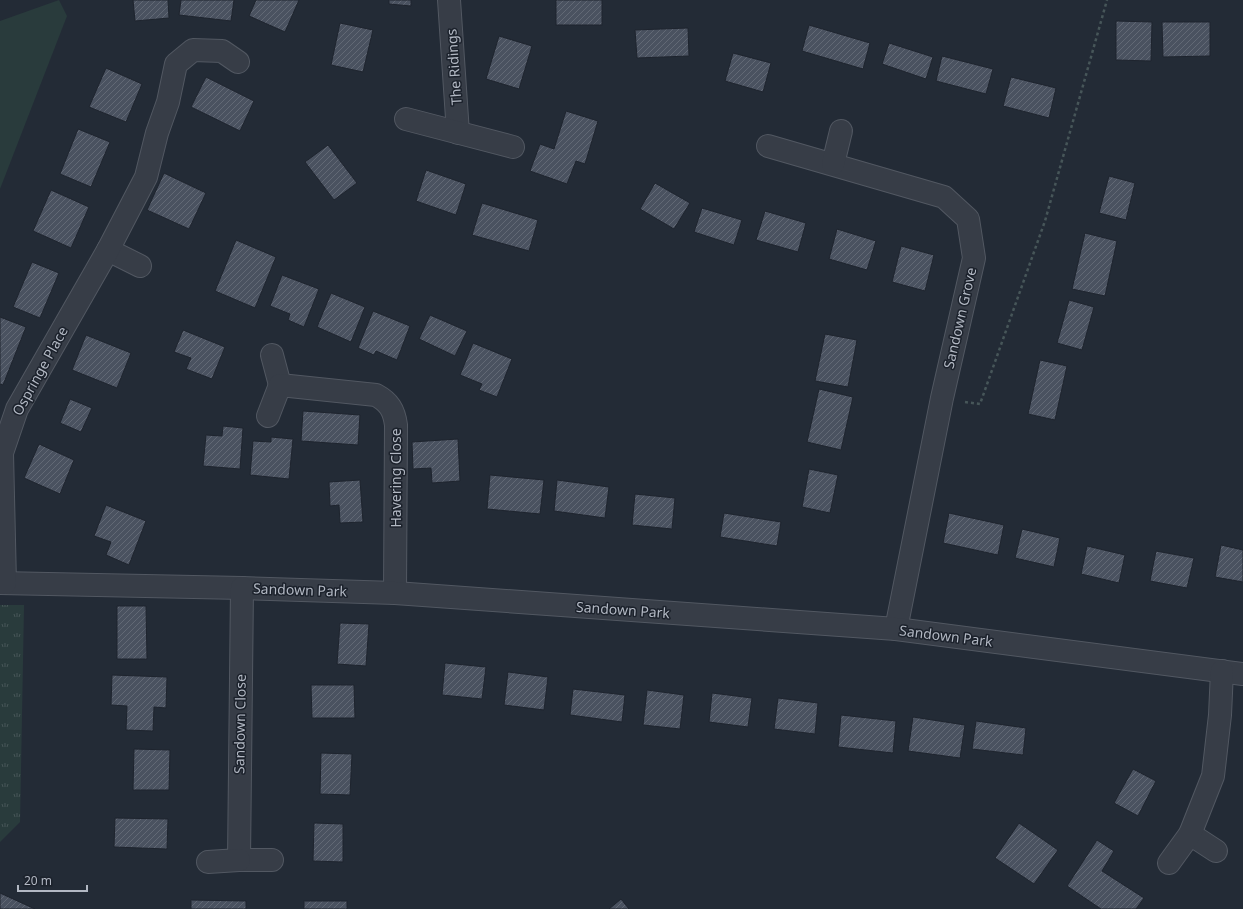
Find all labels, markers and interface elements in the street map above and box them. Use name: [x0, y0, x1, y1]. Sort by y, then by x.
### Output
street label: The Ridings: [441, 28, 466, 106]
street label: Sandown Grove: [939, 265, 980, 370]
street label: Ospringe Place: [7, 323, 72, 419]
street label: Havering Close: [386, 428, 405, 528]
street label: Sandown Park: [253, 578, 348, 601]
street label: Sandown Park: [576, 597, 671, 622]
street label: Sandown Park: [898, 620, 994, 651]
street label: Sandown Close: [229, 674, 250, 774]
scale bar: [18, 867, 87, 893]
text: 20 m: [24, 872, 52, 889]

